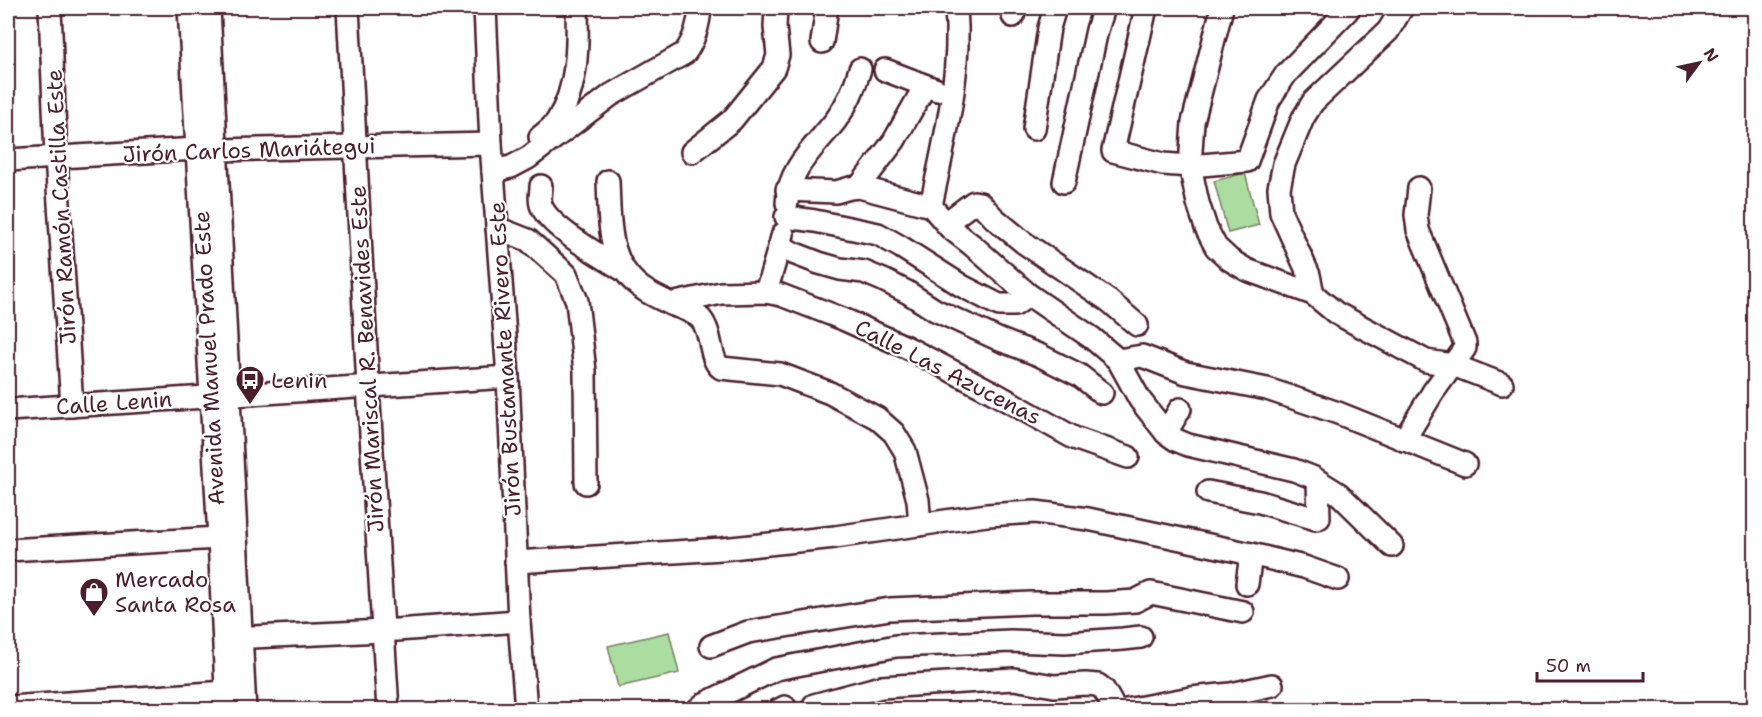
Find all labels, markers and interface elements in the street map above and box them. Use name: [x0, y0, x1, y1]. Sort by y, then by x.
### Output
north arrow: [1669, 33, 1729, 93]
text: N: [1699, 44, 1723, 66]
street label: Jirón Ramón Castilla Este: [39, 68, 83, 346]
street label: Jirón Carlos Mariátegui: [122, 131, 376, 169]
street label: Jirón Mariscal R. Benavides Este: [343, 185, 391, 533]
street label: Jirón Bustamante Rivero Este: [482, 201, 528, 517]
street label: Avenida Manuel Prado Este: [187, 210, 231, 506]
street label: Calle Las Azucenas: [850, 313, 1046, 431]
bus stop icon: Lenin: [234, 364, 266, 406]
place label: Lenin: [271, 366, 327, 395]
street label: Calle Lenin: [55, 384, 173, 422]
place label: Mercado Santa Rosa: [115, 565, 236, 619]
shop icon: Mercado Santa Rosa: [78, 576, 110, 618]
scale bar: [1537, 645, 1644, 683]
text: 50 m: [1546, 654, 1591, 678]

